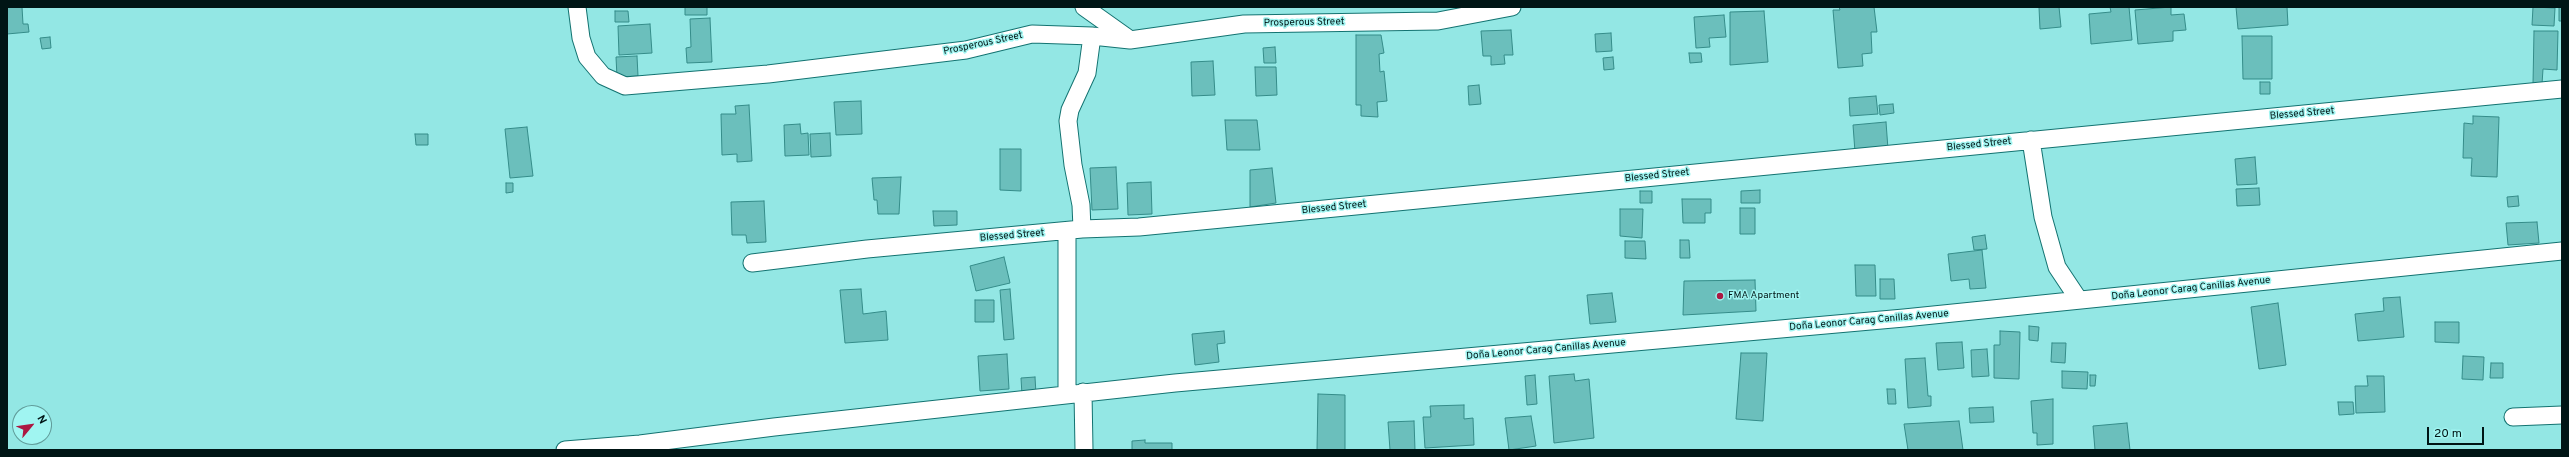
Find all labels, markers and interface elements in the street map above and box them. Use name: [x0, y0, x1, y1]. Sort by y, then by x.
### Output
street label: Prosperous Street: [1263, 16, 1345, 30]
street label: Prosperous Street: [942, 30, 1024, 58]
street label: Blessed Street: [2269, 105, 2335, 123]
street label: Blessed Street: [1946, 136, 2012, 154]
street label: Blessed Street: [1624, 167, 1690, 185]
street label: Blessed Street: [1301, 199, 1367, 217]
street label: Blessed Street: [979, 227, 1045, 245]
street label: Doña Leonor Carag Canillas Avenue: [2111, 275, 2271, 303]
place label: FMA Apartment: [1728, 290, 1799, 302]
marker: FMA Apartment: [1715, 291, 1725, 301]
street label: Doña Leonor Carag Canillas Avenue: [1789, 308, 1949, 334]
street label: Doña Leonor Carag Canillas Avenue: [1466, 337, 1626, 363]
north arrow: [12, 405, 52, 445]
text: N: [34, 413, 50, 427]
scale bar: [2429, 419, 2486, 445]
text: 20 m: [2434, 426, 2462, 442]

